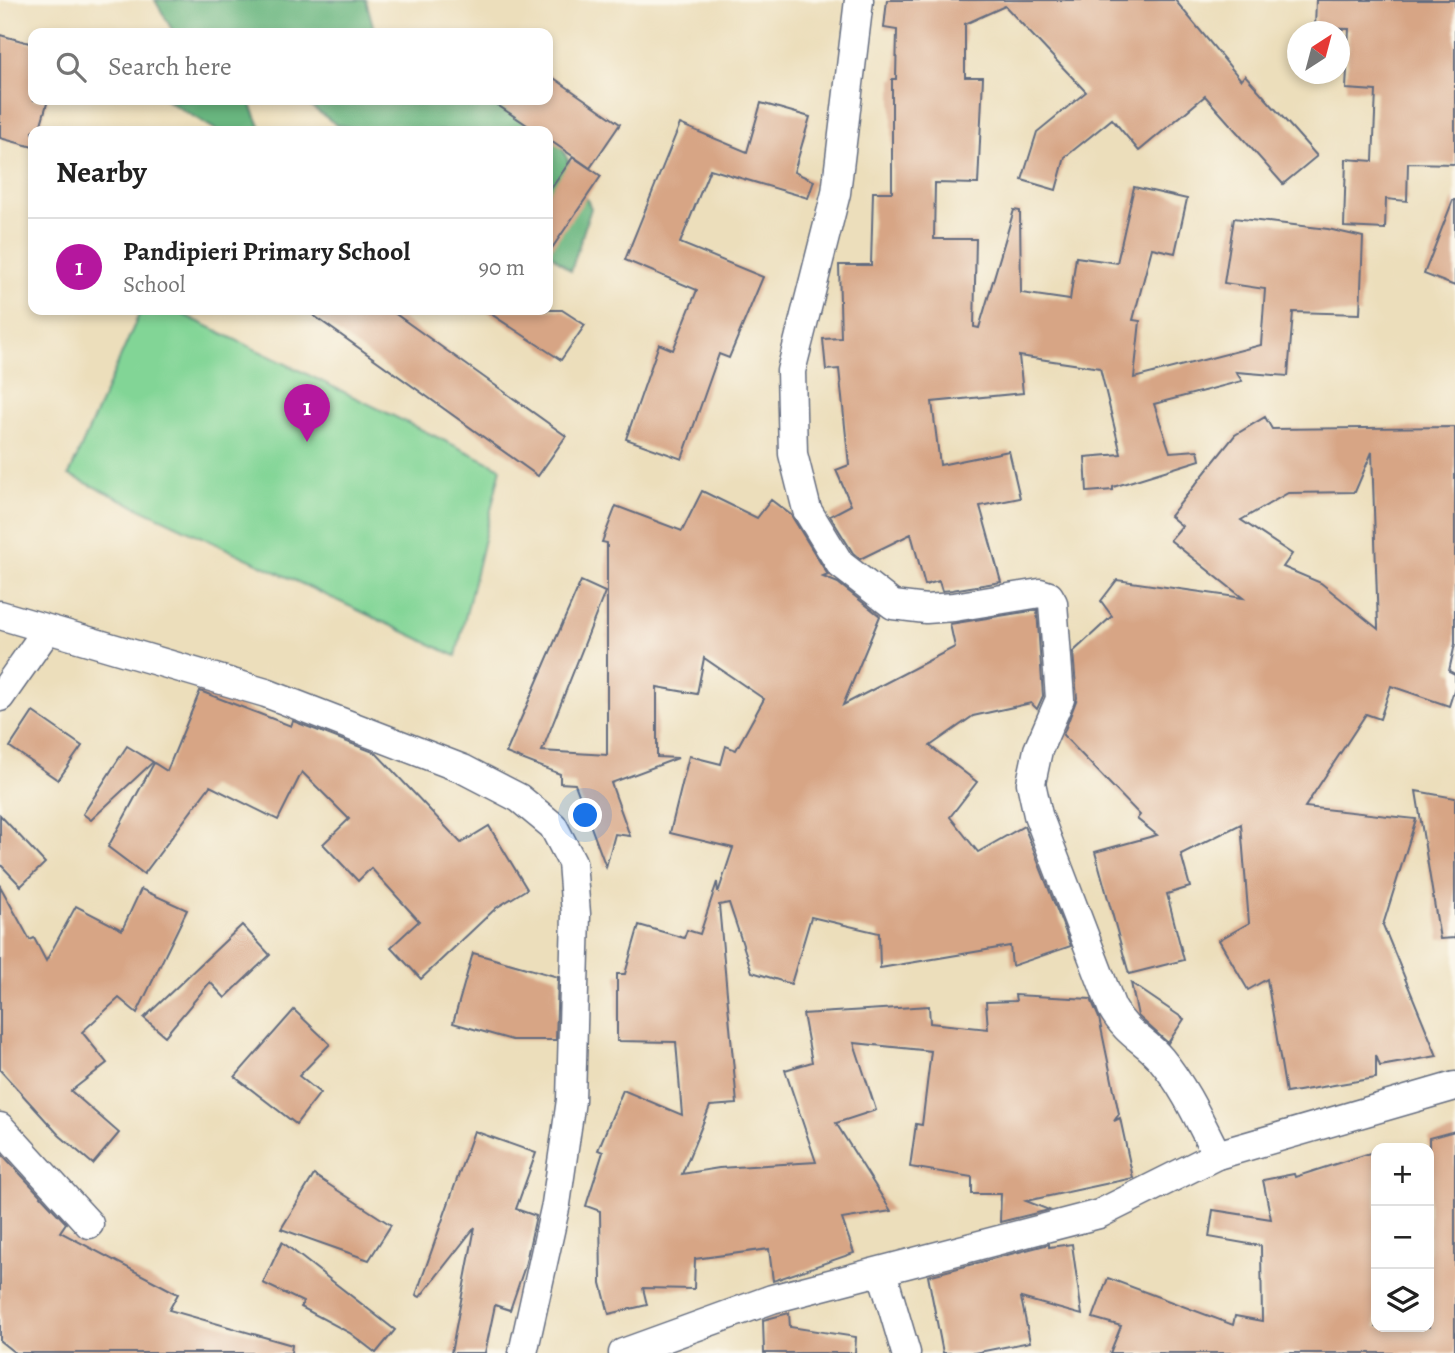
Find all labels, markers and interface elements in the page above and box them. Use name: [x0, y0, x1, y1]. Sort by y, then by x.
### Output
north arrow: [1287, 21, 1350, 84]
search box: [28, 28, 553, 105]
icon: search: [52, 48, 90, 86]
text: Search here: [108, 49, 232, 84]
text: Nearby: [56, 152, 147, 192]
text: Pandipieri Primary School: [123, 234, 410, 269]
text: 1: [75, 252, 83, 283]
text: 90 m: [479, 252, 525, 283]
text: School: [123, 269, 185, 300]
pin: 1: [284, 384, 330, 442]
your location: [568, 798, 602, 832]
map controls: [1371, 1143, 1434, 1332]
button: +: [1371, 1143, 1434, 1206]
button: −: [1371, 1206, 1434, 1269]
button: layers: [1371, 1269, 1434, 1332]

